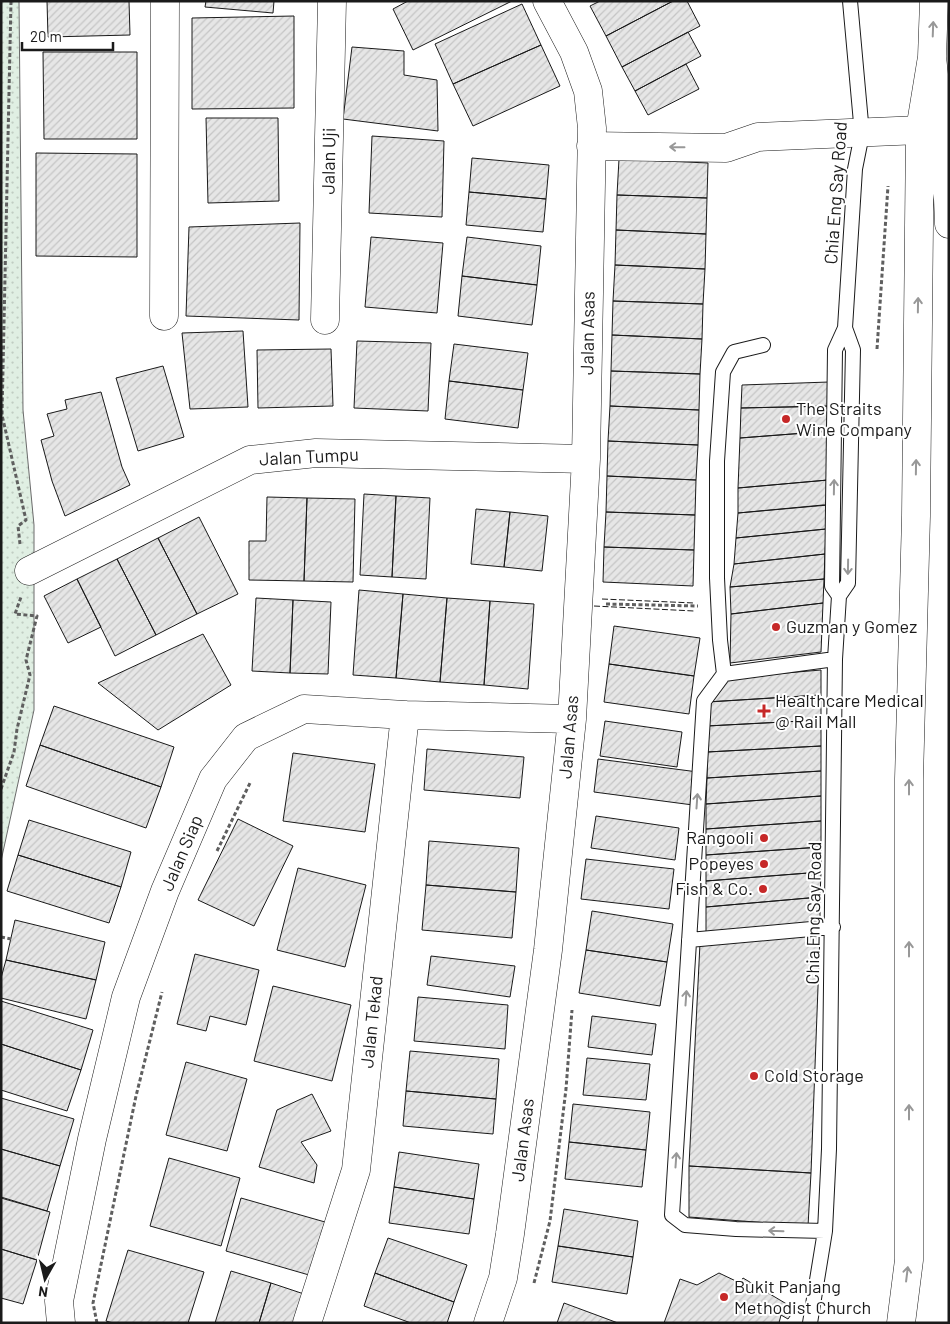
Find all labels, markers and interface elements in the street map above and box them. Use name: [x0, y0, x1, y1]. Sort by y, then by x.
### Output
scale bar: [22, 20, 114, 52]
one-way arrow: [928, 21, 938, 38]
text: 20 m: [30, 27, 62, 45]
street label: Chia Eng Say Road: [819, 121, 851, 265]
street label: Jalan Uji: [316, 127, 340, 195]
one-way arrow: [669, 142, 685, 151]
street label: Jalan Asas: [575, 291, 599, 375]
one-way arrow: [913, 297, 923, 314]
place label: The Straits Wine Company: [796, 397, 912, 440]
marker: The Straits Wine Company: [780, 413, 792, 425]
street label: Jalan Tumpu: [259, 442, 359, 470]
one-way arrow: [911, 460, 921, 476]
one-way arrow: [829, 479, 839, 496]
one-way arrow: [843, 558, 853, 574]
place label: Guzman y Gomez: [786, 615, 917, 637]
marker: Guzman y Gomez: [770, 621, 782, 633]
place label: Healthcare Medical @ Rail Mall: [775, 689, 924, 732]
street label: Jalan Asas: [553, 694, 583, 780]
marker: Healthcare Medical @ Rail Mall: [757, 704, 771, 718]
one-way arrow: [904, 779, 914, 796]
one-way arrow: [693, 793, 702, 809]
street label: Jalan Siap: [155, 811, 207, 894]
place label: Rangooli: [686, 826, 754, 848]
marker: Rangooli: [758, 832, 770, 844]
street label: Chia Eng Say Road: [801, 841, 825, 985]
place label: Popeyes: [689, 852, 754, 874]
marker: Popeyes: [758, 858, 770, 870]
place label: Fish & Co.: [675, 877, 753, 899]
marker: Fish & Co.: [757, 883, 769, 895]
one-way arrow: [904, 942, 914, 958]
street label: Jalan Tekad: [355, 975, 387, 1069]
one-way arrow: [681, 990, 690, 1006]
place label: Cold Storage: [764, 1064, 864, 1086]
marker: Cold Storage: [748, 1070, 760, 1082]
street label: Jalan Asas: [506, 1097, 538, 1183]
one-way arrow: [904, 1104, 914, 1120]
one-way arrow: [671, 1152, 680, 1168]
one-way arrow: [769, 1226, 785, 1235]
north arrow: [20, 1254, 70, 1304]
one-way arrow: [902, 1267, 912, 1283]
place label: Bukit Panjang Methodist Church: [734, 1275, 871, 1318]
text: N: [37, 1283, 49, 1301]
marker: Bukit Panjang Methodist Church: [718, 1291, 730, 1303]

